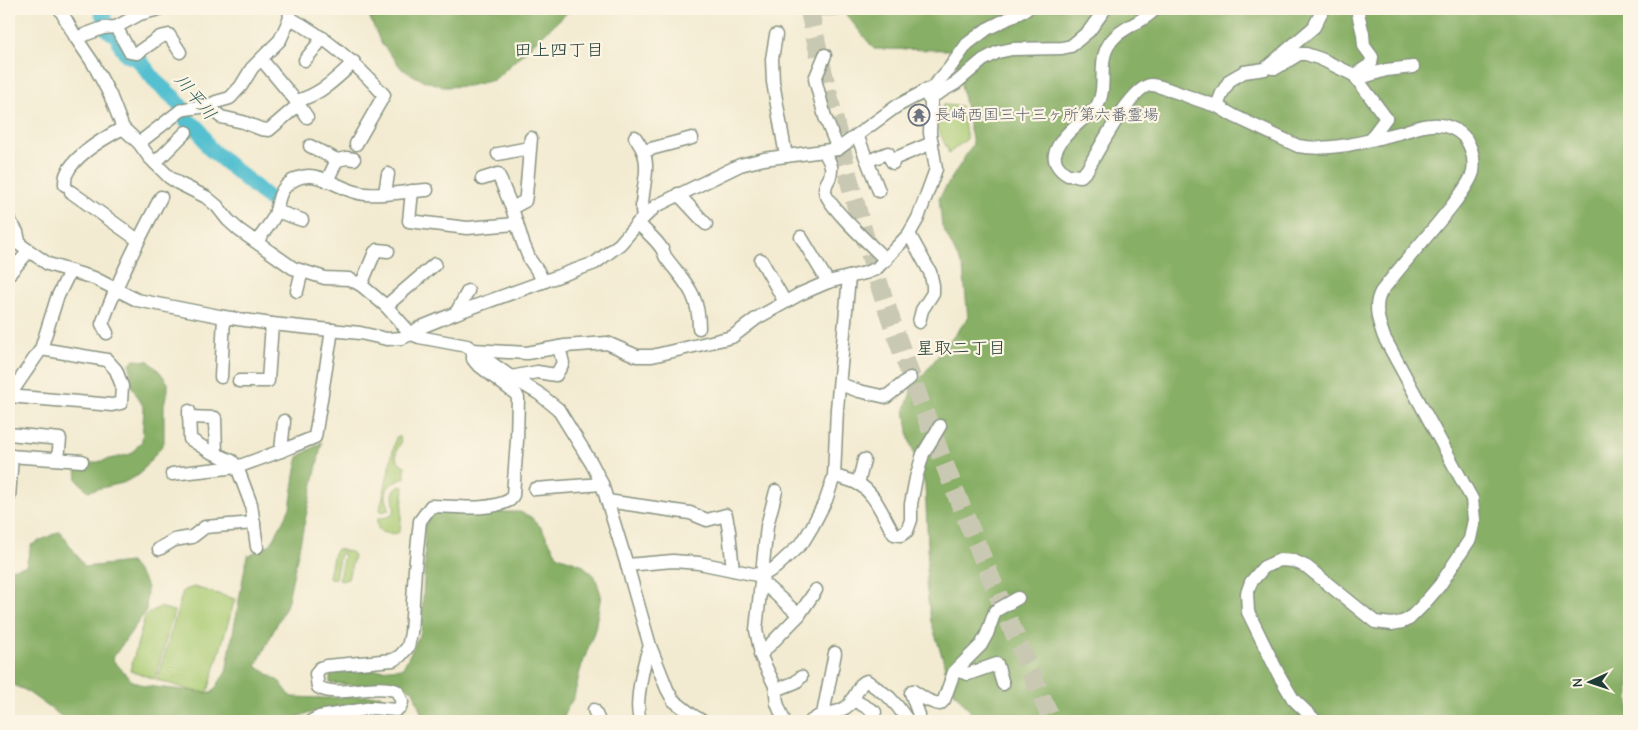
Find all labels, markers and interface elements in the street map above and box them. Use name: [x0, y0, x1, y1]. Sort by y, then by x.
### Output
district label: 田上四丁目: [514, 40, 604, 61]
water label: 川平川: [170, 70, 220, 124]
temple icon: 長崎西国三十三ヶ所第六番霊場: [907, 103, 931, 127]
place label: 長崎西国三十三ヶ所第六番霊場: [935, 106, 1159, 124]
district label: 星取二丁目: [916, 338, 1006, 359]
north arrow: [1566, 658, 1616, 708]
text: N: [1569, 678, 1586, 688]

